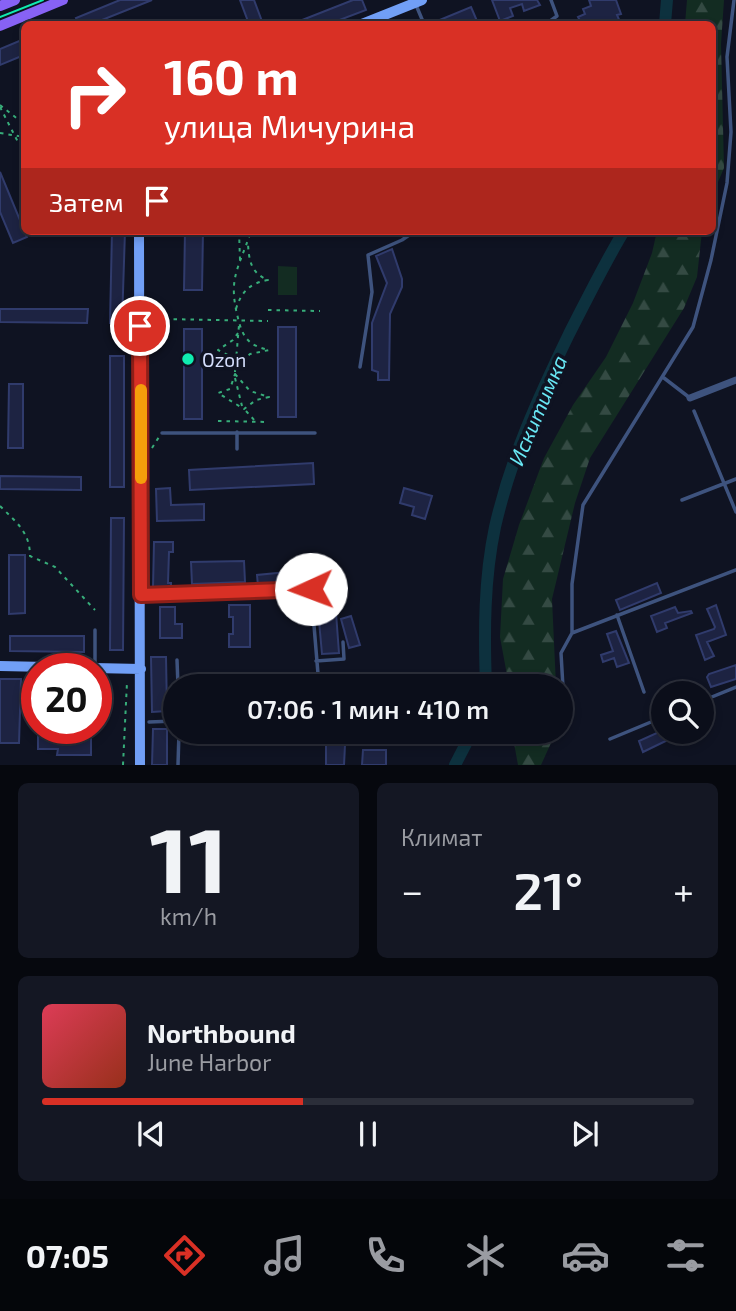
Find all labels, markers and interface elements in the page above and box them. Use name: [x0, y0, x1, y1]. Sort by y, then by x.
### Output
text: 160 m: [164, 46, 299, 105]
icon: right: [49, 49, 140, 140]
text: улица Мичурина: [164, 106, 415, 144]
icon: arrive: [138, 182, 176, 220]
text: Затем: [49, 186, 124, 217]
pin: [110, 296, 170, 356]
icon: arrive: [121, 307, 159, 345]
place label: Ozon: [202, 348, 246, 371]
marker: Ozon: [180, 351, 196, 367]
water label: Искитимка: [503, 351, 571, 469]
position arrow: [274, 552, 348, 626]
speed limit sign: 20: [21, 653, 112, 744]
map controls: [651, 681, 714, 744]
button: search: [651, 681, 714, 744]
text: 07:06 · 1 мин · 410 m: [247, 693, 489, 724]
text: 11: [149, 802, 228, 911]
text: Климат: [401, 823, 482, 851]
text: 21°: [513, 858, 583, 920]
text: −: [401, 867, 423, 913]
text: +: [673, 867, 694, 913]
text: km/h: [160, 902, 217, 930]
text: Northbound: [147, 1017, 296, 1048]
text: June Harbor: [147, 1048, 271, 1076]
icon: previous: [132, 1115, 170, 1153]
icon: pause: [349, 1115, 387, 1153]
icon: next: [566, 1115, 604, 1153]
icon: directions: [160, 1231, 209, 1280]
icon: music: [260, 1231, 309, 1280]
icon: phone: [361, 1231, 410, 1280]
icon: climate: [461, 1231, 510, 1280]
icon: car: [561, 1231, 610, 1280]
icon: filters: [661, 1231, 710, 1280]
text: 07:05: [26, 1236, 109, 1274]

